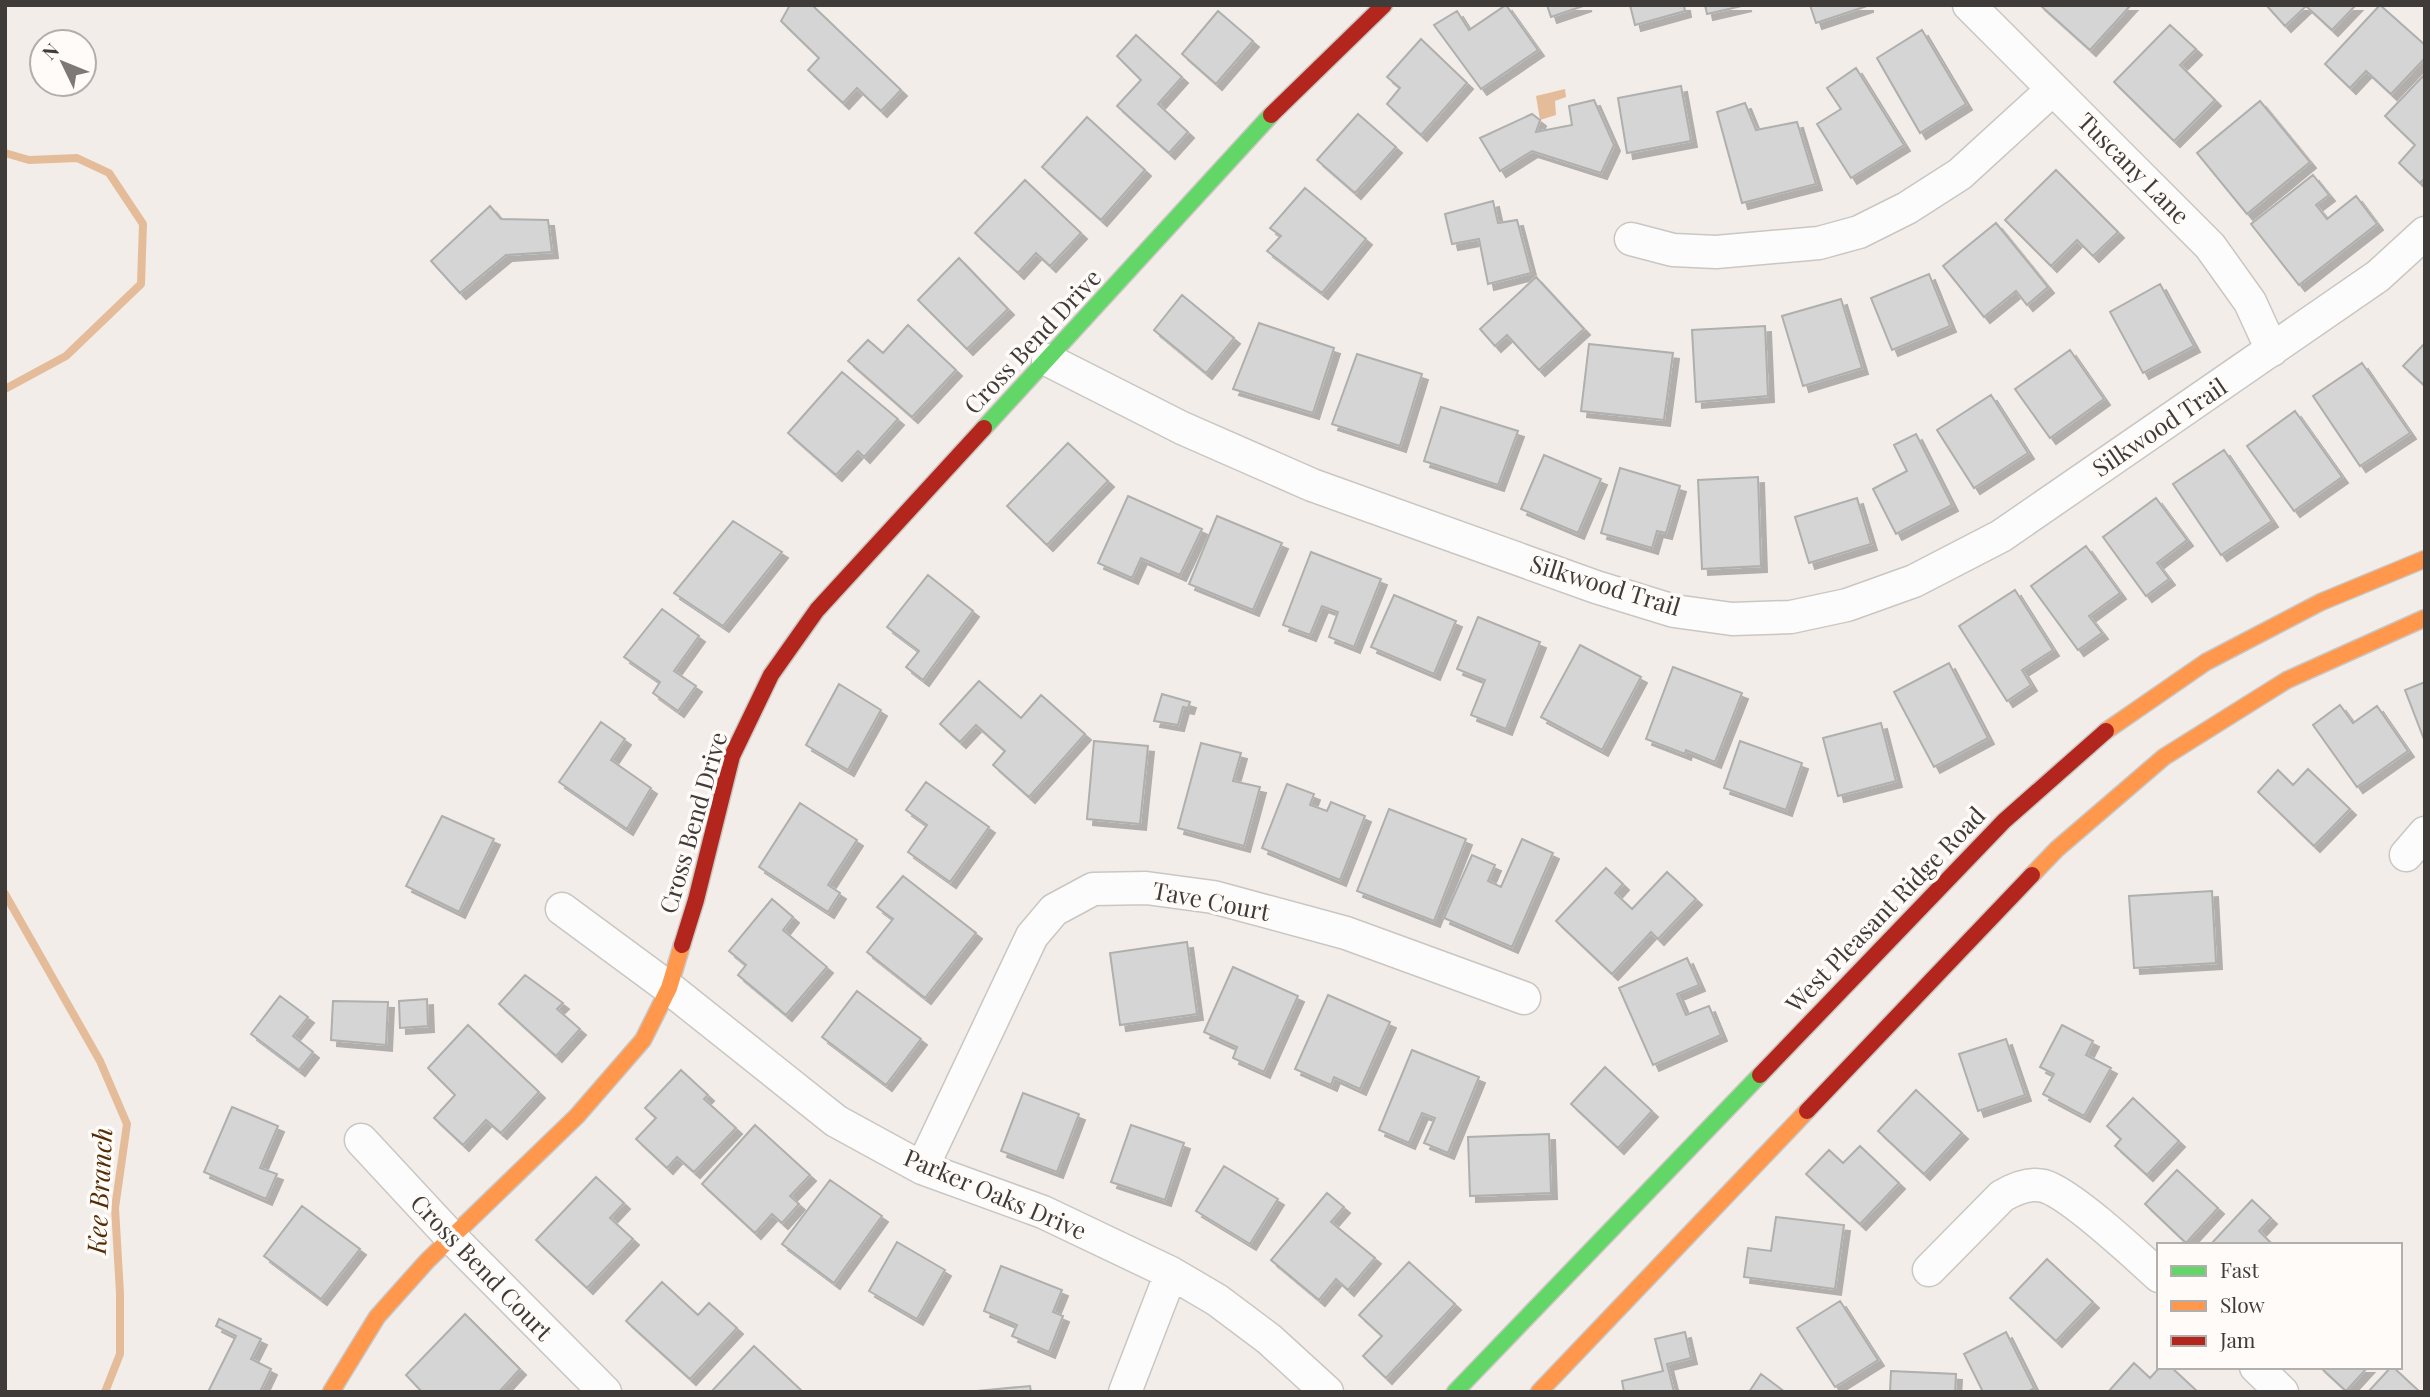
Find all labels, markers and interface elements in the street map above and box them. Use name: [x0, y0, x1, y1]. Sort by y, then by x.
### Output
north arrow: [28, 28, 98, 98]
text: N: [36, 37, 64, 65]
street label: Tuscany Lane: [2072, 105, 2197, 230]
street label: Cross Bend Drive: [956, 261, 1107, 420]
street label: Silkwood Trail: [2086, 370, 2232, 483]
street label: Silkwood Trail: [1527, 546, 1685, 622]
street label: Cross Bend Drive: [651, 728, 733, 917]
street label: West Pleasant Ridge Road: [1777, 799, 1991, 1019]
street label: Tave Court: [1150, 873, 1273, 927]
water label: Kee Branch: [78, 1127, 119, 1256]
street label: Parker Oaks Drive: [900, 1140, 1092, 1246]
street label: Cross Bend Court: [404, 1187, 561, 1347]
legend: [2157, 1243, 2402, 1369]
text: Fast: [2220, 1255, 2259, 1283]
text: Slow: [2220, 1290, 2265, 1318]
text: Jam: [2219, 1325, 2256, 1353]

